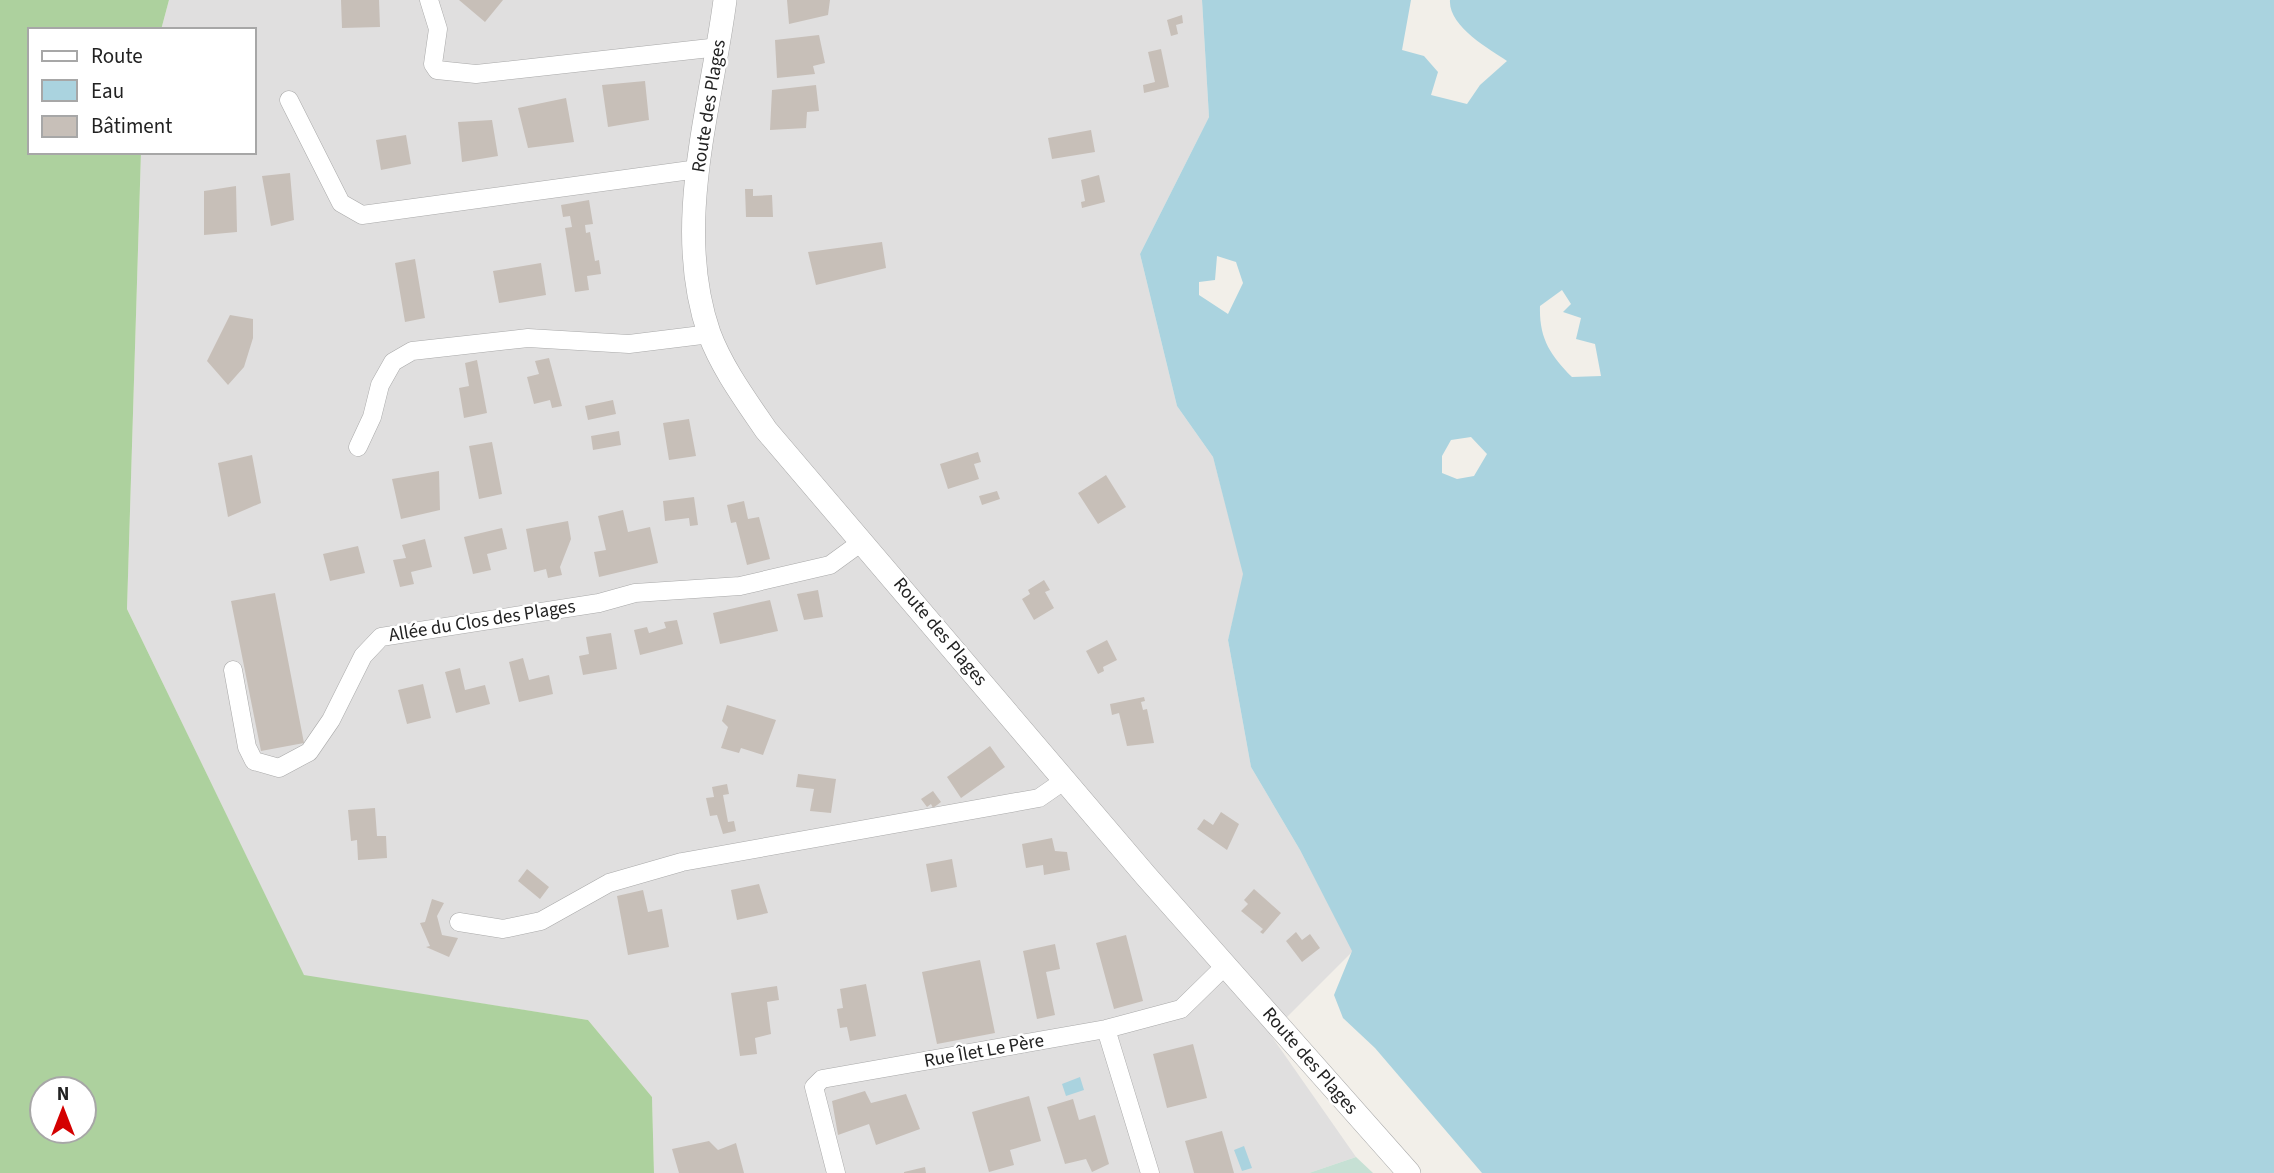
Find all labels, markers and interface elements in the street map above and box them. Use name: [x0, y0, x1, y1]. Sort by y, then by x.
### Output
legend: [28, 28, 256, 154]
street label: Route des Plages: [685, 38, 733, 174]
text: Route: [91, 41, 143, 71]
text: Eau: [91, 76, 124, 106]
text: Bâtiment: [91, 111, 172, 141]
street label: Route des Plages: [887, 572, 994, 692]
street label: Allée du Clos des Plages: [387, 593, 577, 649]
street label: Route des Plages: [1256, 1001, 1364, 1121]
street label: Rue Îlet Le Père: [922, 1027, 1046, 1075]
north arrow: [28, 1075, 98, 1145]
text: N: [57, 1081, 69, 1108]

